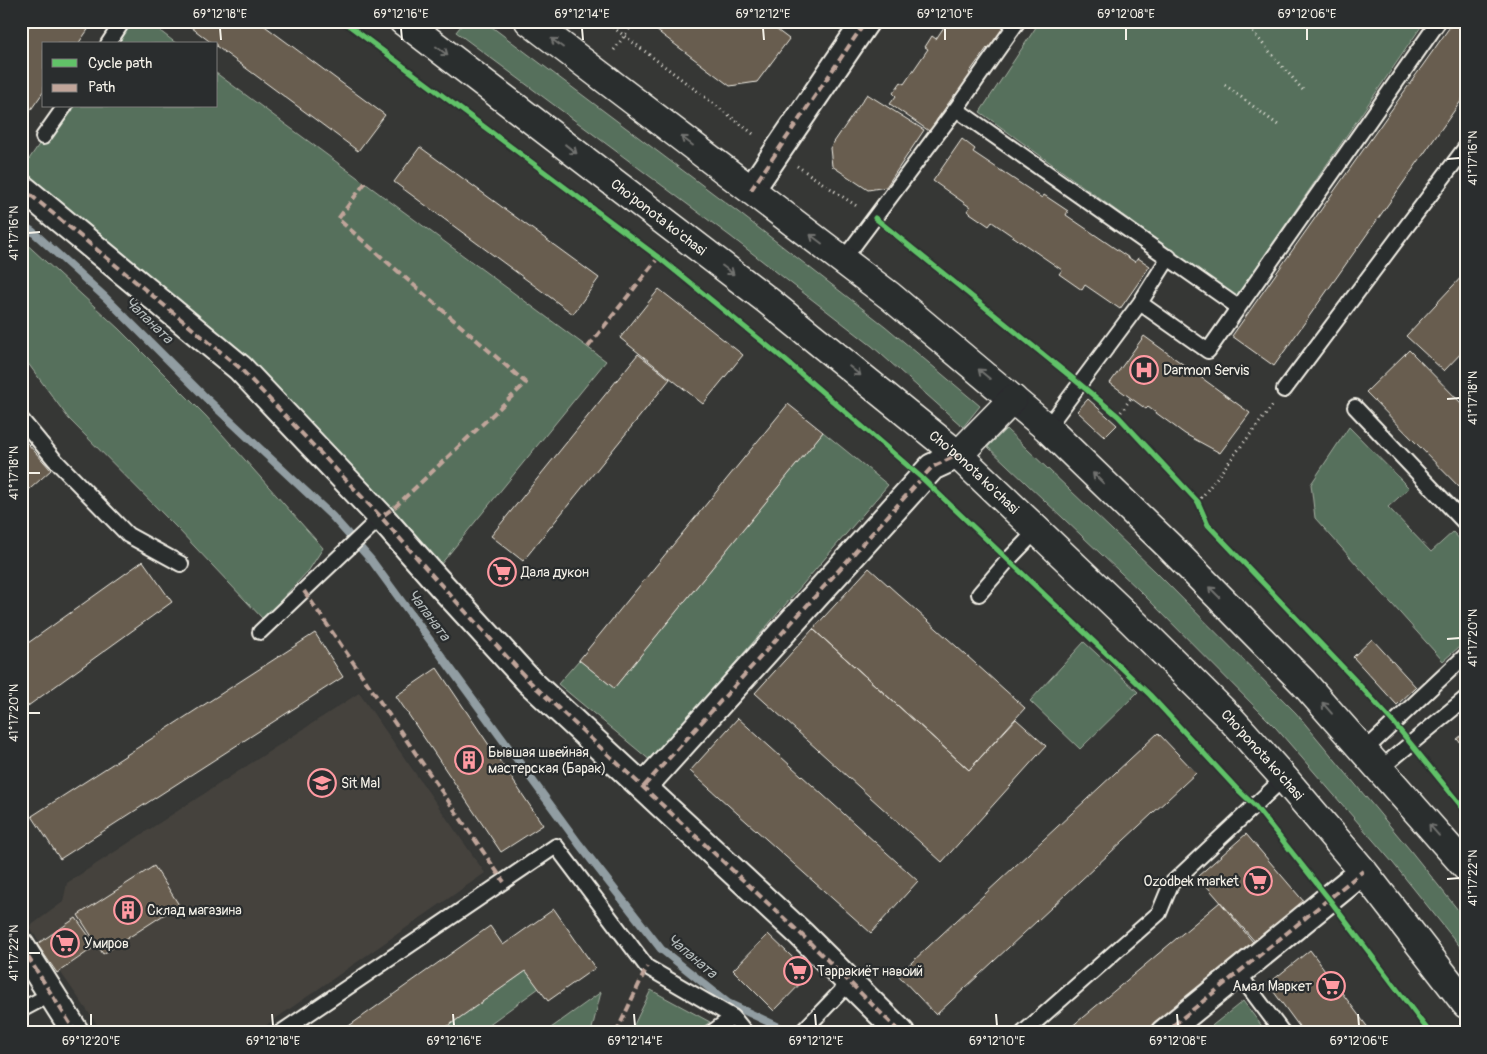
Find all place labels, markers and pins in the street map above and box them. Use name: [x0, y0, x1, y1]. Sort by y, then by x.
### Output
hospital icon: Darmon Servis: [1129, 355, 1159, 385]
place label: Darmon Servis: [1163, 362, 1250, 379]
supermarket icon: Дала дукон: [487, 557, 517, 587]
place label: Дала дукон: [520, 564, 589, 581]
place label: Бывшая швейная мастерская (Барак): [488, 744, 606, 777]
building icon: Бывшая швейная мастерская (Барак): [454, 745, 484, 775]
school or university icon: Sit Mal: [307, 768, 337, 798]
place label: Sit Mal: [341, 775, 380, 792]
supermarket icon: Ozodbek market: [1243, 866, 1273, 896]
place label: Ozodbek market: [1143, 873, 1239, 890]
building icon: Склад магазина: [113, 895, 143, 925]
place label: Склад магазина: [147, 902, 242, 919]
supermarket icon: Умиров: [50, 928, 80, 958]
place label: Умиров: [84, 935, 129, 952]
supermarket icon: Тарракиёт навоий: [783, 956, 813, 986]
place label: Тарракиёт навоий: [817, 963, 923, 980]
supermarket icon: Амал Маркет: [1316, 971, 1346, 1001]
place label: Амал Маркет: [1232, 978, 1312, 995]

